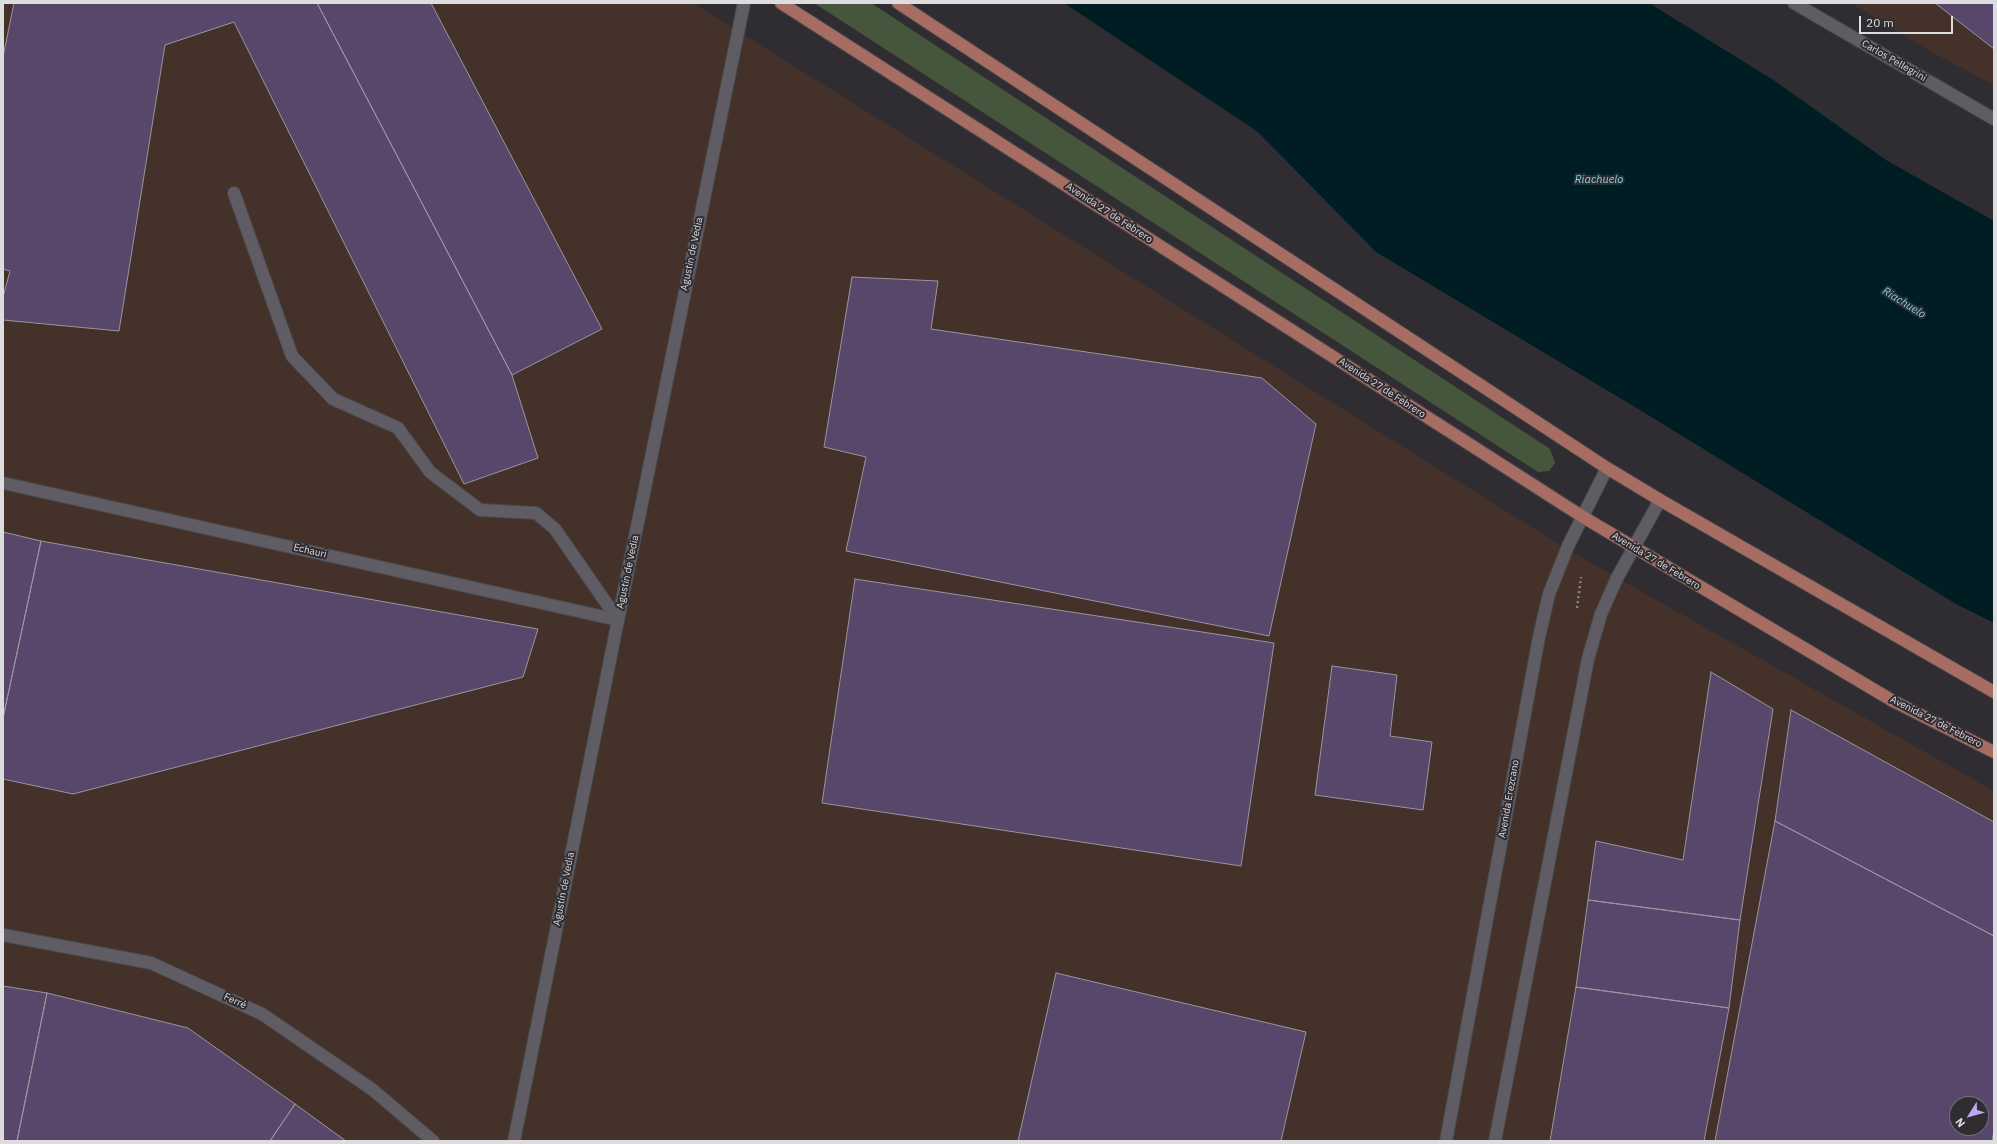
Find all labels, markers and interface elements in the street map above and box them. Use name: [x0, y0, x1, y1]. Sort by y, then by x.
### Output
scale bar: [1861, 8, 1955, 34]
text: 20 m: [1866, 15, 1894, 30]
street label: Carlos Pellegrini: [1860, 38, 1928, 84]
water label: Riachuelo: [1575, 173, 1623, 187]
street label: Avenida 27 de Febrero: [1063, 180, 1155, 246]
street label: Agustín de Vedia: [678, 216, 706, 292]
water label: Riachuelo: [1880, 285, 1928, 321]
street label: Avenida 27 de Febrero: [1336, 355, 1428, 421]
street label: Avenida 27 de Febrero: [1610, 530, 1702, 592]
street label: Agustín de Vedia: [614, 534, 642, 610]
street label: Echauri: [292, 541, 328, 561]
street label: Avenida 27 de Febrero: [1888, 694, 1984, 750]
street label: Avenida Erezcano: [1496, 759, 1522, 839]
street label: Agustín de Vedia: [551, 851, 577, 927]
street label: Ferré: [222, 991, 248, 1011]
north arrow: [1949, 1096, 1989, 1136]
text: N: [1952, 1115, 1968, 1130]

